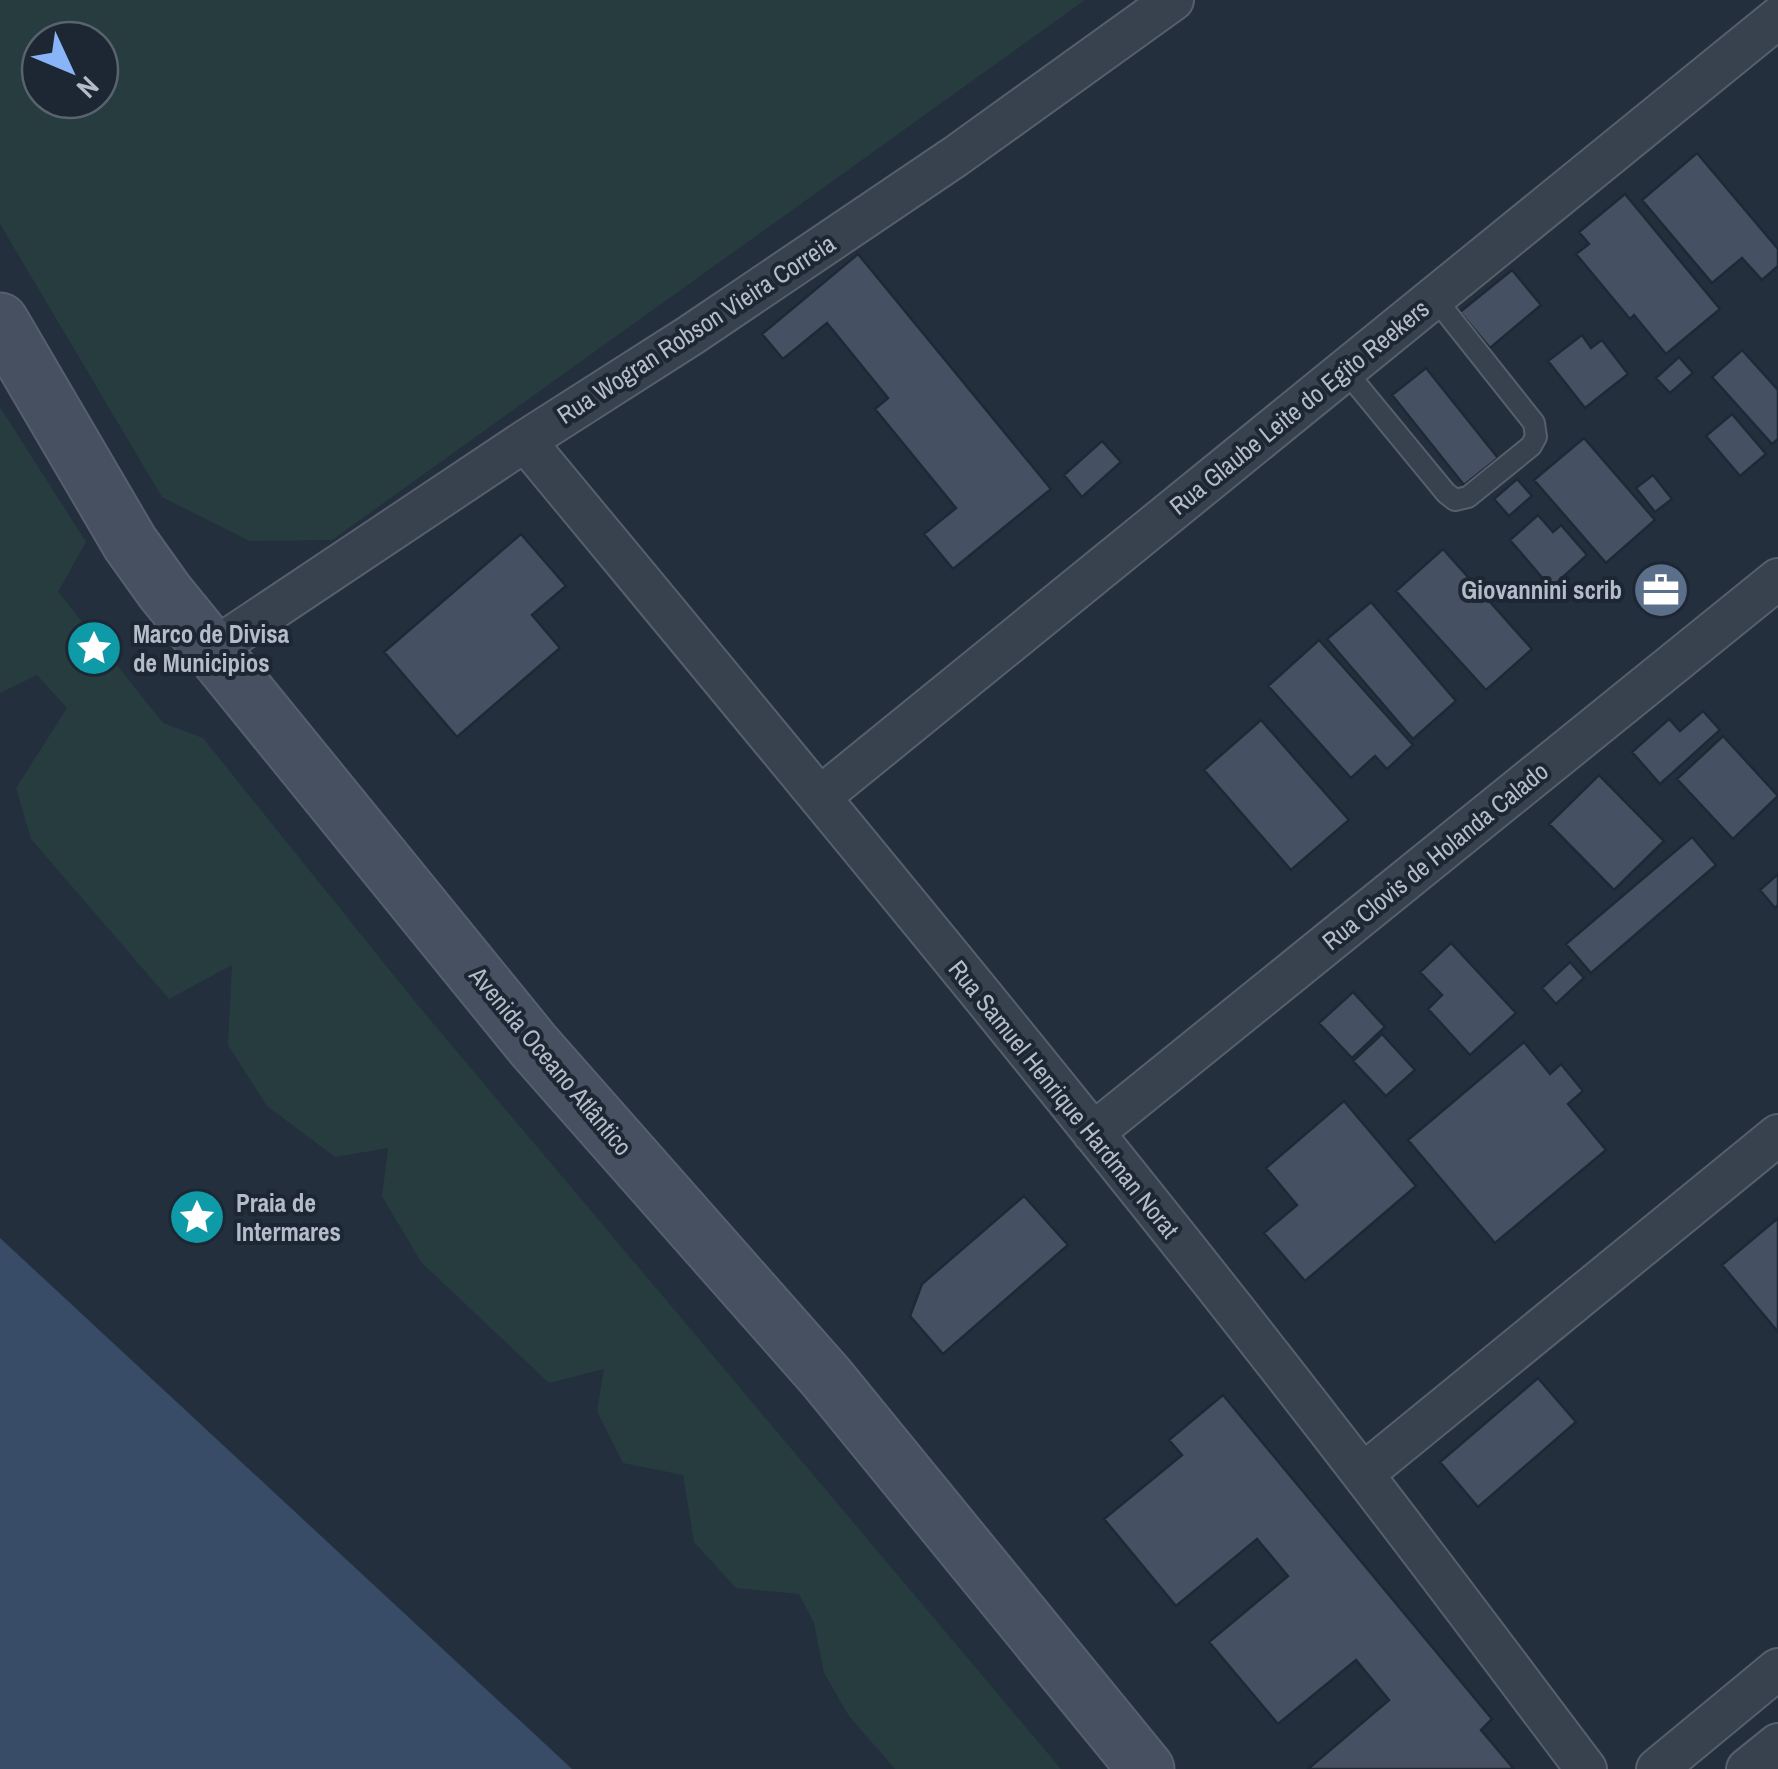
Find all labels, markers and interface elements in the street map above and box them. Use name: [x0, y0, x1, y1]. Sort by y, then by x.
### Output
north arrow: [20, 20, 120, 120]
text: N: [69, 68, 107, 107]
street label: Rua Wogran Robson Vieira Correia: [550, 226, 842, 432]
street label: Rua Glaube Leite do Egito Reekers: [1162, 292, 1436, 522]
office icon: Giovannini scrib: [1631, 560, 1691, 620]
place label: Giovannini scrib: [1461, 573, 1622, 607]
place label: Marco de Divisa de Municipios: [133, 617, 290, 680]
place icon: Marco de Divisa de Municipios: [64, 618, 124, 678]
street label: Rua Clovis de Holanda Calado: [1315, 754, 1555, 958]
street label: Rua Samuel Henrique Hardman Norat: [941, 953, 1187, 1245]
street label: Avenida Oceano Atlântico: [461, 959, 640, 1163]
place label: Praia de Intermares: [236, 1186, 341, 1249]
place icon: Praia de Intermares: [167, 1187, 227, 1247]

